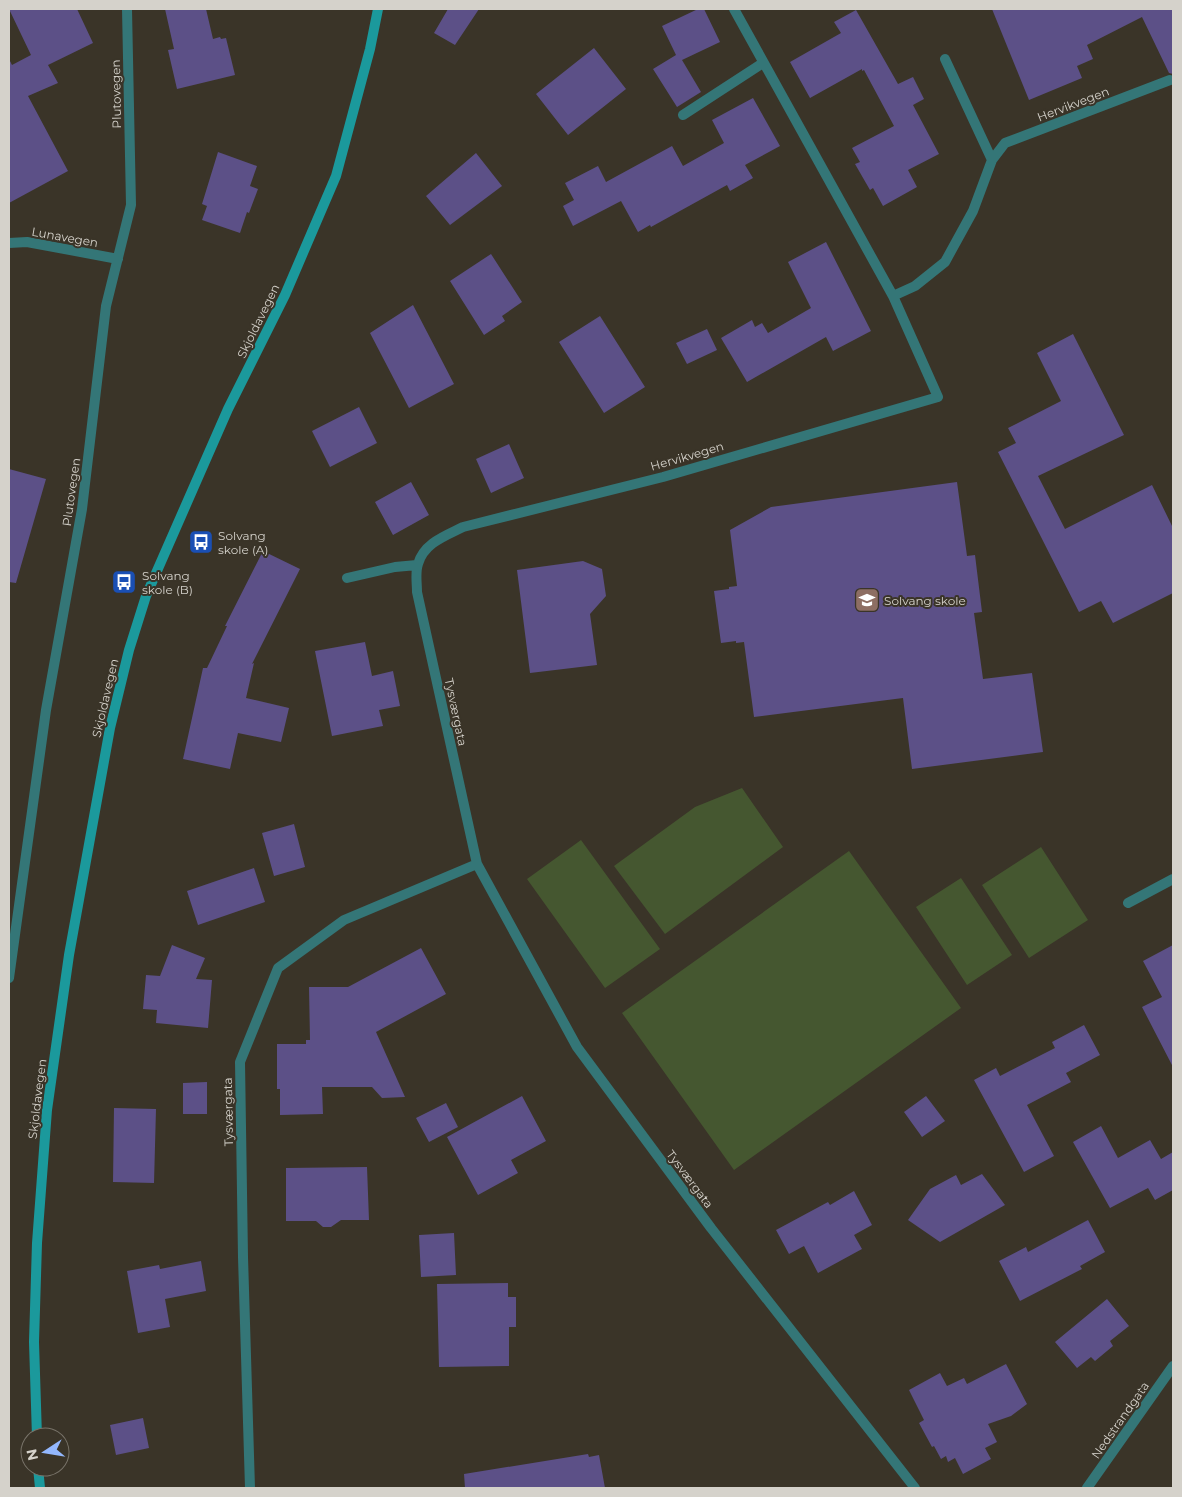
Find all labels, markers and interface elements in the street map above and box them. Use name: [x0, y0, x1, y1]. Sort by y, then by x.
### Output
street label: Plutovegen: [108, 59, 124, 129]
street label: Hervikvegen: [1035, 83, 1111, 125]
street label: Lunavegen: [31, 224, 99, 250]
street label: Skjoldavegen: [234, 281, 282, 361]
street label: Hervikvegen: [649, 438, 725, 474]
street label: Plutovegen: [59, 457, 83, 527]
place label: Solvang skole (A): [218, 528, 268, 557]
bus stop icon: Solvang skole (A): [188, 529, 214, 555]
place label: Solvang skole (B): [142, 568, 193, 597]
bus stop icon: Solvang skole (B): [111, 569, 137, 595]
school or university icon: Solvang skole: [854, 587, 880, 613]
place label: Solvang skole: [884, 593, 966, 608]
street label: Skjoldavegen: [89, 657, 121, 739]
street label: Tysværgata: [442, 677, 470, 747]
street label: Skjoldavegen: [25, 1058, 49, 1140]
street label: Tysværgata: [220, 1077, 236, 1147]
street label: Tysværgata: [663, 1147, 717, 1211]
street label: Nedstrandgata: [1088, 1379, 1152, 1461]
north arrow: [20, 1427, 70, 1477]
text: N: [22, 1447, 42, 1462]

